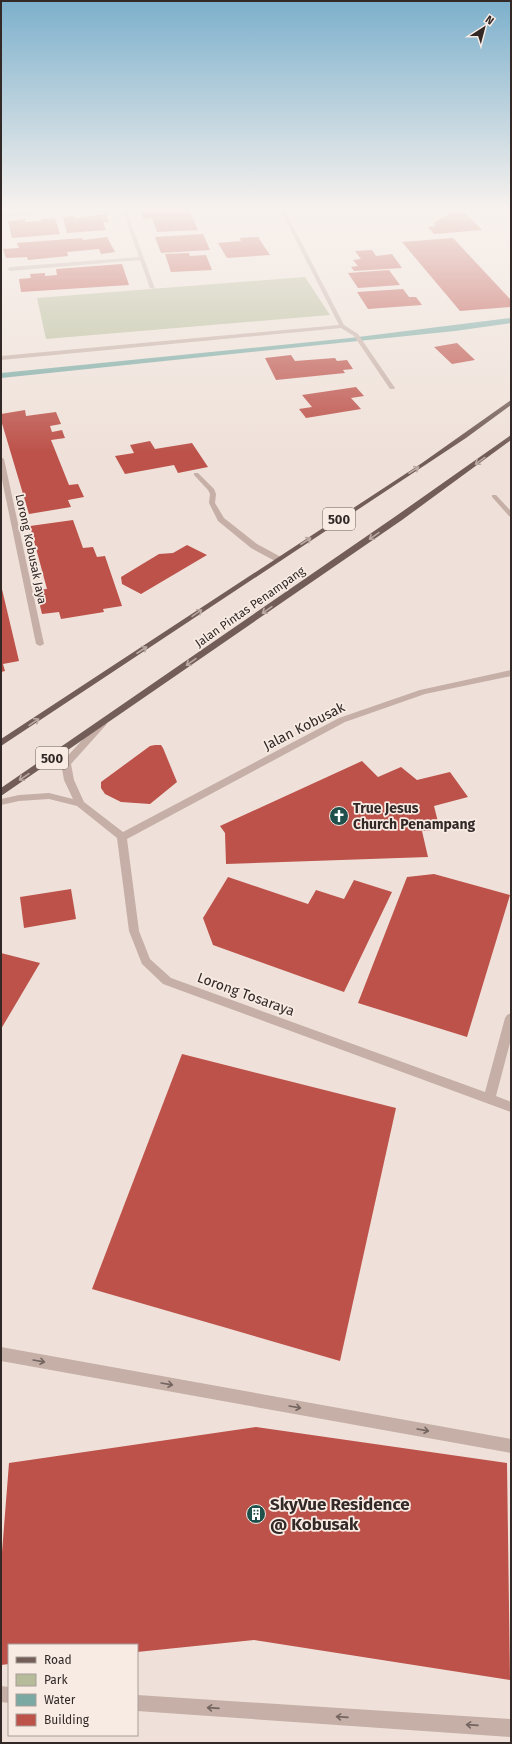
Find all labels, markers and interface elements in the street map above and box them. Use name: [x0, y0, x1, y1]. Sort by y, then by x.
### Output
north arrow: [464, 8, 504, 48]
text: N: [483, 13, 496, 28]
one-way arrow: [474, 456, 485, 465]
one-way arrow: [409, 466, 420, 474]
street label: Lorong Kobusak Jaya: [13, 493, 49, 605]
road number: 500: [323, 508, 355, 530]
one-way arrow: [369, 532, 380, 540]
one-way arrow: [300, 537, 311, 545]
street label: Jalan Pintas Penampang: [192, 563, 308, 650]
one-way arrow: [261, 606, 272, 614]
one-way arrow: [192, 609, 203, 617]
one-way arrow: [136, 646, 147, 654]
one-way arrow: [185, 658, 196, 666]
street label: Jalan Kobusak: [261, 698, 349, 754]
one-way arrow: [28, 717, 39, 726]
road number: 500: [36, 747, 68, 769]
one-way arrow: [19, 773, 30, 781]
place label: True Jesus Church Penampang: [353, 800, 476, 833]
church icon: True Jesus Church Penampang: [328, 805, 350, 827]
street label: Lorong Tosaraya: [195, 969, 297, 1020]
one-way arrow: [32, 1358, 45, 1366]
one-way arrow: [160, 1380, 173, 1388]
one-way arrow: [288, 1403, 301, 1411]
one-way arrow: [416, 1426, 429, 1434]
place label: SkyVue Residence @ Kobusak: [270, 1494, 410, 1535]
building icon: SkyVue Residence @ Kobusak: [245, 1503, 267, 1525]
legend: [8, 1644, 138, 1736]
text: Road: [44, 1653, 72, 1667]
text: Park: [44, 1673, 68, 1687]
text: Water: [44, 1693, 76, 1707]
one-way arrow: [207, 1705, 220, 1712]
text: Building: [44, 1713, 90, 1727]
one-way arrow: [336, 1713, 349, 1720]
one-way arrow: [466, 1722, 479, 1729]

